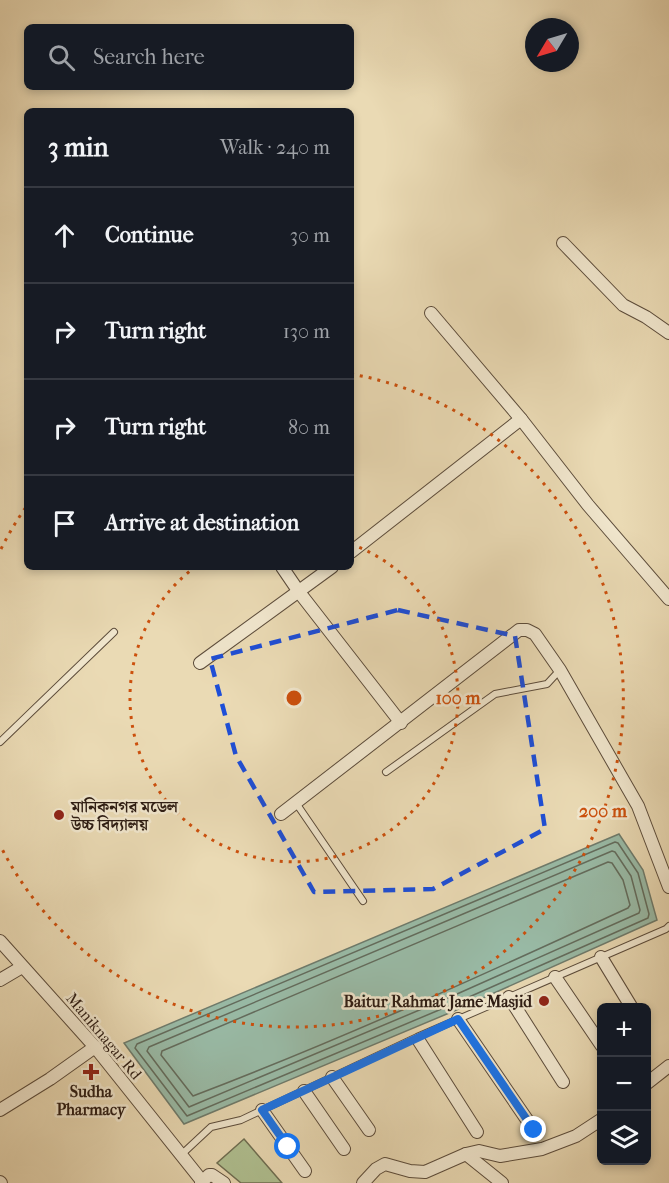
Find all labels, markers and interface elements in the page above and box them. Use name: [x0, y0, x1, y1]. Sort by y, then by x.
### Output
north arrow: [525, 18, 579, 72]
search box: [24, 24, 354, 90]
icon: search: [45, 41, 78, 74]
text: Search here: [93, 44, 205, 70]
text: 3 min: [48, 132, 109, 163]
text: Walk · 240 m: [220, 136, 330, 159]
icon: ahead: [48, 219, 81, 252]
text: Continue: [105, 222, 194, 248]
text: 30 m: [290, 224, 330, 247]
icon: right: [48, 315, 81, 348]
text: Turn right: [105, 318, 206, 344]
text: 130 m: [283, 320, 330, 343]
icon: right: [48, 411, 81, 444]
text: Turn right: [105, 414, 206, 440]
text: 80 m: [288, 416, 330, 439]
icon: arrive: [48, 507, 81, 540]
text: Arrive at destination: [105, 510, 299, 536]
centre of rings: [284, 688, 304, 708]
text: 100 m: [435, 688, 482, 709]
place label: মানিকনগর মডেল উচ্চ বিদ্যালয়: [70, 797, 179, 834]
text: 200 m: [579, 801, 628, 822]
marker: মানিকনগর মডেল উচ্চ বিদ্যালয়: [52, 808, 66, 822]
street label: Maniknagar Rd: [62, 989, 146, 1083]
place label: Baitur Rahmat Jame Masjid: [343, 992, 533, 1012]
marker: Baitur Rahmat Jame Masjid: [537, 994, 551, 1008]
map controls: [597, 1003, 651, 1165]
button: +: [597, 1003, 651, 1057]
button: −: [597, 1057, 651, 1111]
marker: Sudha Pharmacy: [84, 1065, 98, 1079]
place label: Sudha Pharmacy: [56, 1082, 127, 1120]
button: layers: [597, 1111, 651, 1165]
route end: [520, 1116, 546, 1142]
route start: [274, 1133, 300, 1159]

